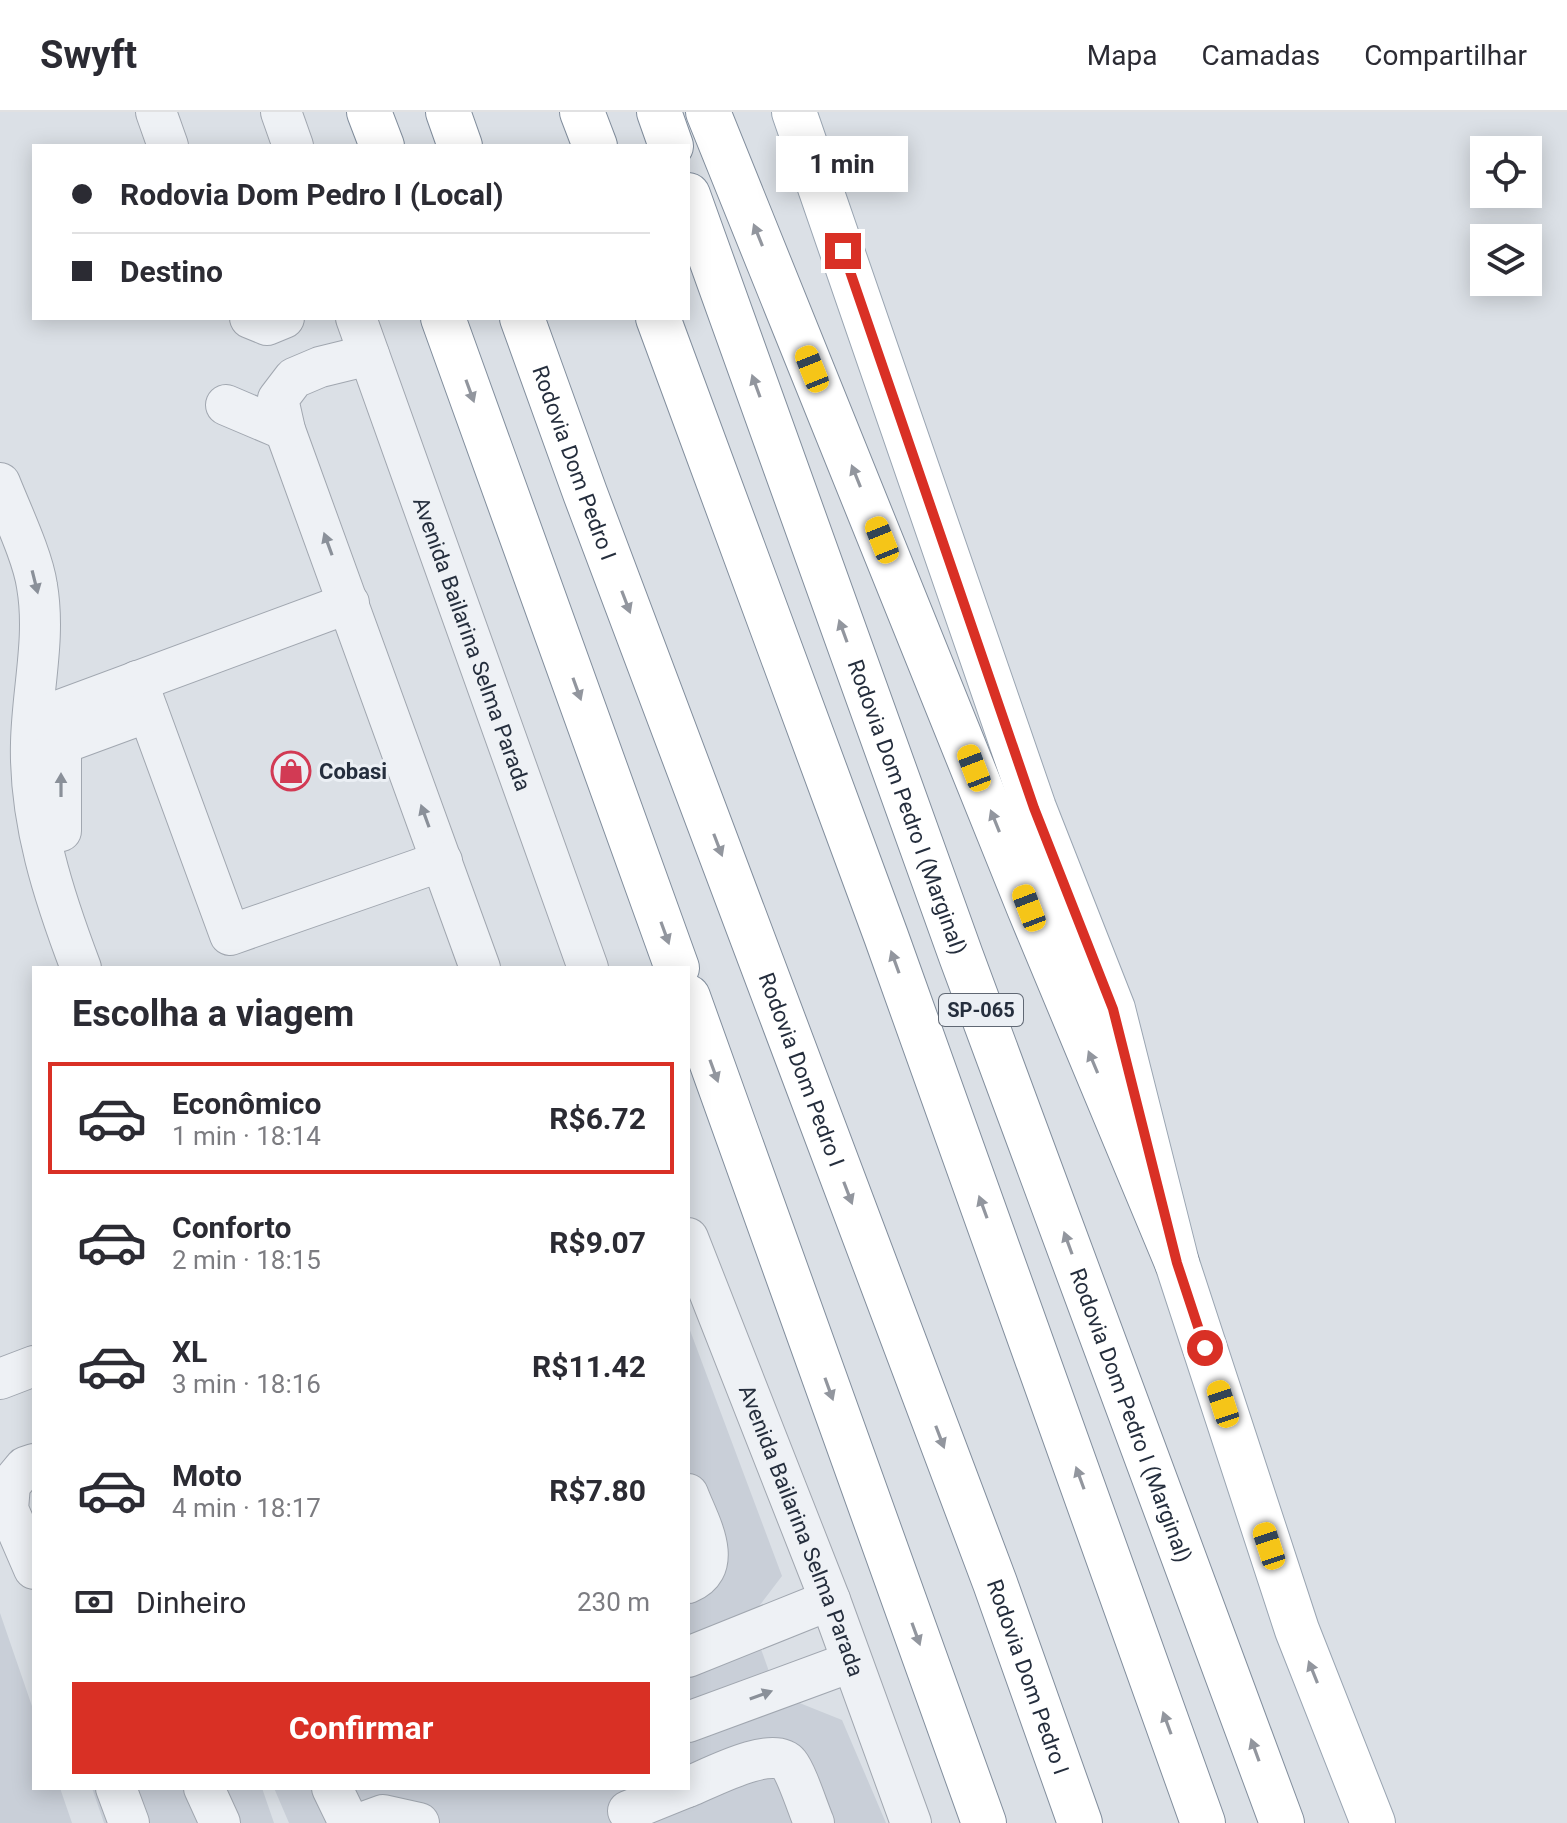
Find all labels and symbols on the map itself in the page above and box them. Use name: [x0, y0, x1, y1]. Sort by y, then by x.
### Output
callout: 1 min: [777, 135, 909, 191]
one-way arrow: [751, 223, 764, 247]
route end: [825, 233, 861, 269]
car: [792, 342, 832, 396]
street label: Rodovia Dom Pedro I: [527, 362, 621, 564]
one-way arrow: [749, 374, 762, 398]
one-way arrow: [464, 380, 477, 404]
one-way arrow: [849, 464, 862, 488]
street label: Avenida Bailarina Selma Parada: [408, 494, 536, 794]
car: [862, 513, 902, 567]
one-way arrow: [321, 532, 334, 556]
one-way arrow: [30, 570, 42, 595]
one-way arrow: [620, 590, 633, 614]
one-way arrow: [837, 619, 849, 643]
street label: Rodovia Dom Pedro I (Marginal): [843, 656, 971, 958]
one-way arrow: [571, 677, 583, 701]
car: [954, 741, 994, 795]
shop icon: Cobasi: [270, 750, 312, 792]
place label: Cobasi: [319, 759, 387, 784]
one-way arrow: [55, 772, 67, 797]
one-way arrow: [419, 803, 431, 827]
one-way arrow: [988, 809, 1001, 833]
one-way arrow: [712, 833, 724, 857]
car: [1009, 881, 1049, 935]
one-way arrow: [659, 922, 672, 946]
one-way arrow: [889, 950, 901, 974]
street label: Rodovia Dom Pedro I: [754, 969, 849, 1170]
road number: SP-065: [939, 994, 1023, 1026]
one-way arrow: [1087, 1050, 1100, 1074]
one-way arrow: [709, 1059, 721, 1083]
one-way arrow: [842, 1181, 855, 1205]
one-way arrow: [976, 1195, 989, 1219]
one-way arrow: [1061, 1231, 1074, 1255]
street label: Rodovia Dom Pedro I (Marginal): [1065, 1265, 1196, 1566]
route start: [1187, 1330, 1223, 1366]
one-way arrow: [823, 1377, 835, 1401]
car: [1204, 1377, 1242, 1431]
street label: Avenida Bailarina Selma Parada: [734, 1382, 869, 1680]
one-way arrow: [934, 1425, 947, 1449]
one-way arrow: [1073, 1466, 1085, 1490]
car: [1250, 1519, 1288, 1573]
street label: Rodovia Dom Pedro I: [982, 1576, 1074, 1778]
one-way arrow: [910, 1622, 923, 1646]
one-way arrow: [1307, 1660, 1320, 1684]
one-way arrow: [749, 1688, 773, 1701]
one-way arrow: [1160, 1711, 1173, 1735]
one-way arrow: [1248, 1738, 1260, 1762]

